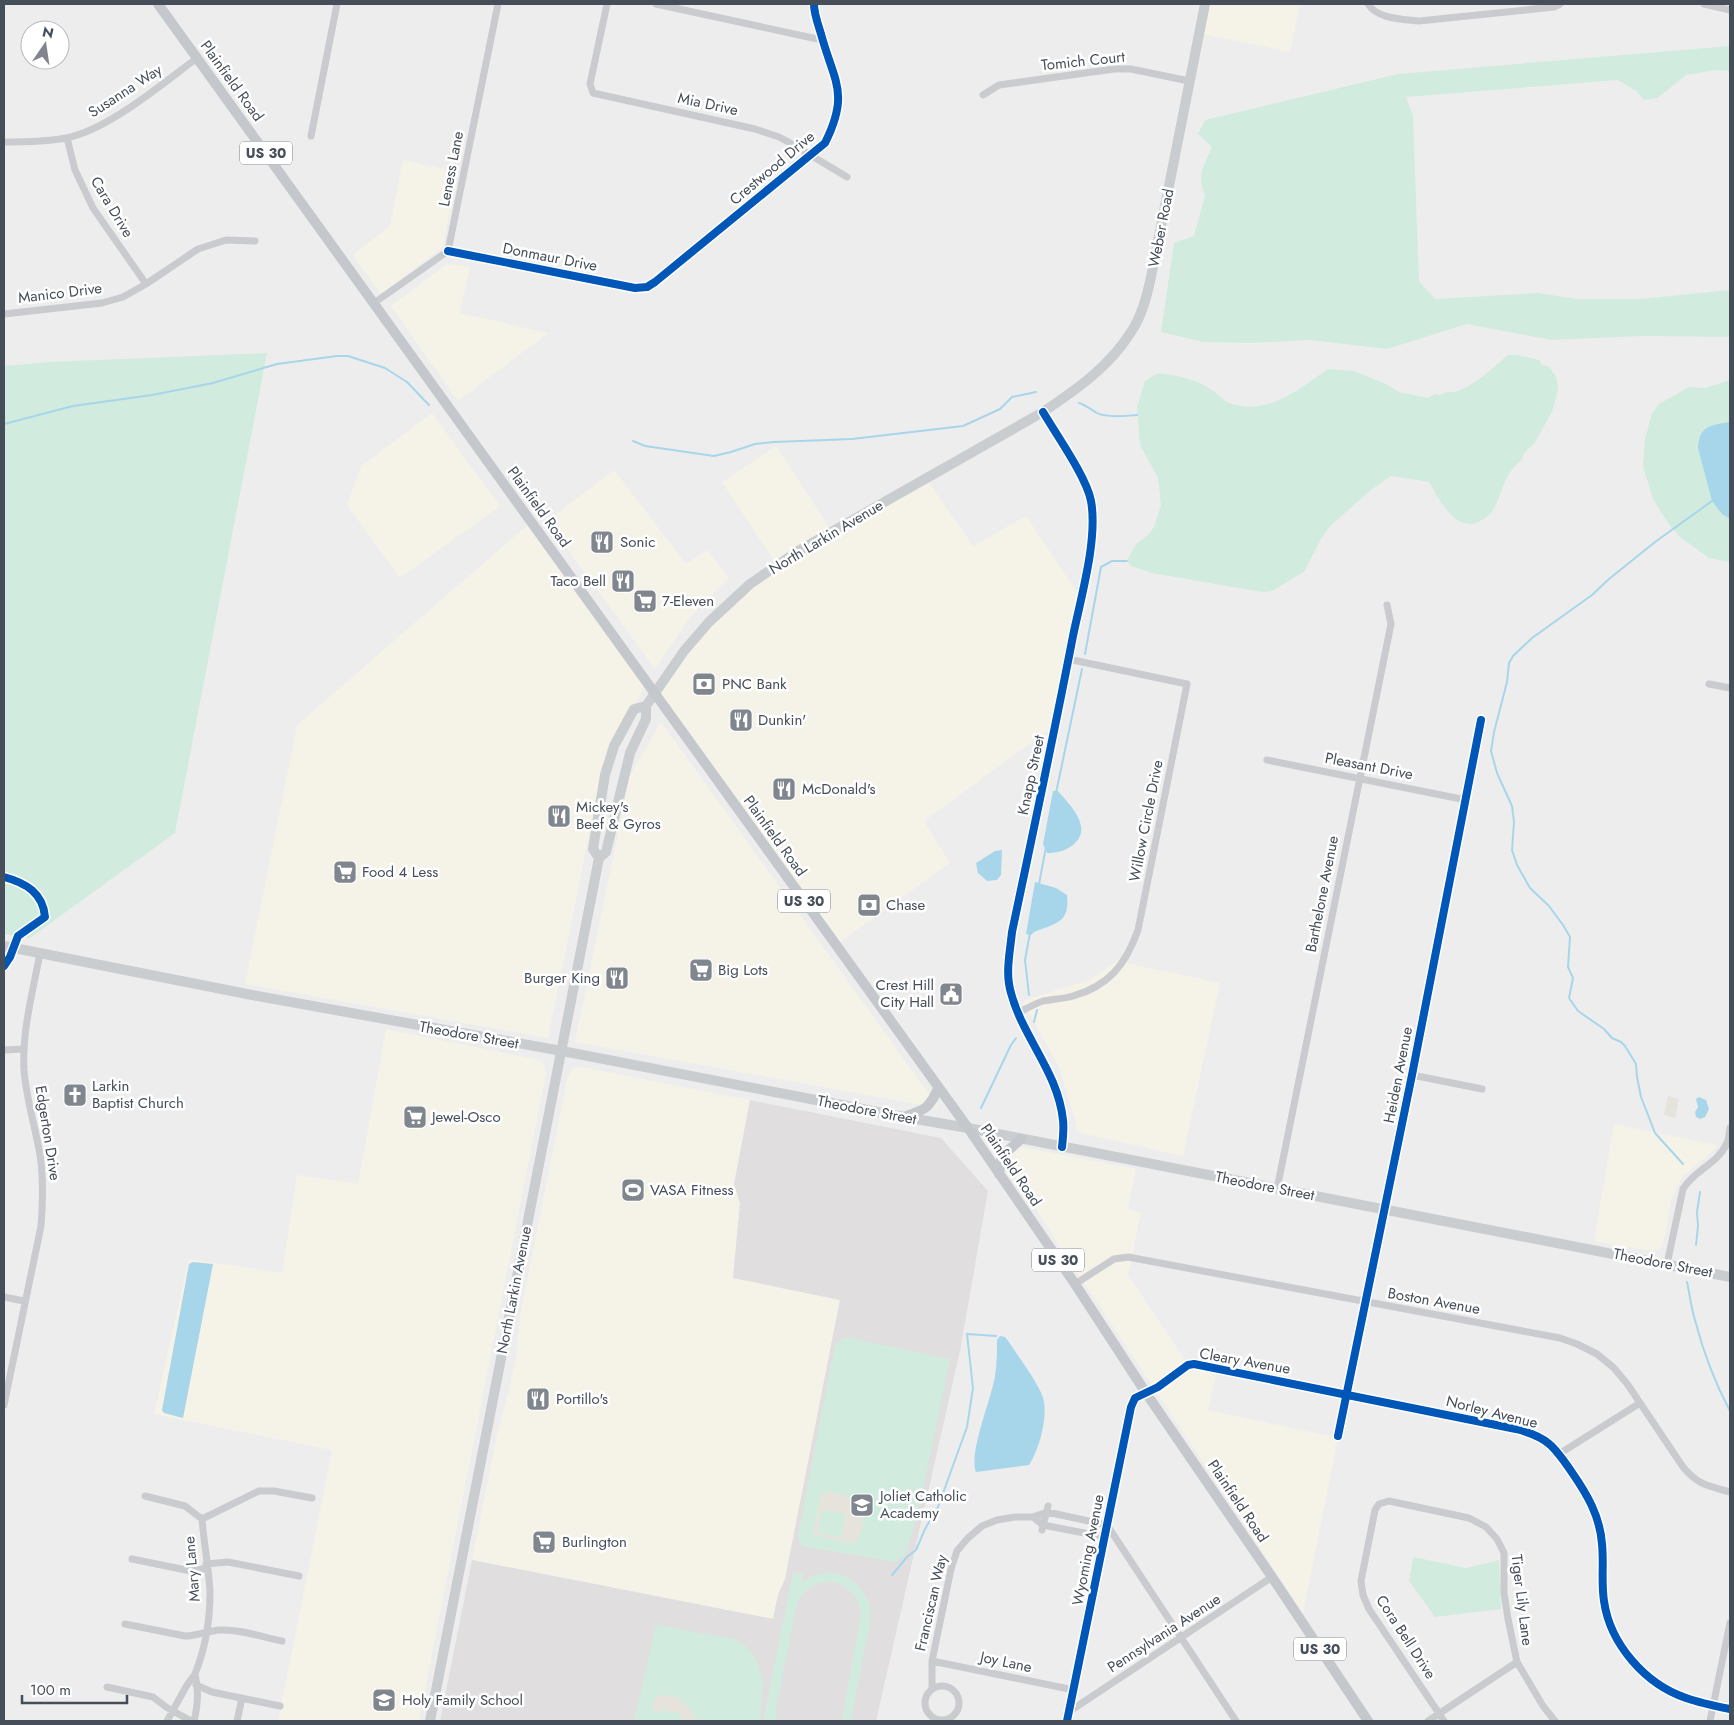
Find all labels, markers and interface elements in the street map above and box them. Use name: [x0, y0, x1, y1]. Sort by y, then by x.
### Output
north arrow: [20, 20, 70, 70]
text: N: [40, 21, 56, 43]
street label: Plainfield Road: [195, 36, 269, 126]
street label: Tomich Court: [1040, 46, 1126, 76]
street label: Susanna Way: [84, 59, 167, 123]
street label: Mia Drive: [676, 87, 740, 121]
street label: Crestwood Drive: [725, 126, 820, 210]
street label: Leness Lane: [433, 129, 469, 209]
road number: US 30: [240, 142, 292, 164]
street label: Cara Drive: [85, 172, 139, 242]
street label: Weber Road: [1143, 187, 1179, 269]
street label: Donmaur Drive: [501, 237, 600, 277]
street label: Manico Drive: [17, 277, 103, 309]
street label: Plainfield Road: [502, 462, 576, 552]
street label: North Larkin Avenue: [765, 494, 887, 580]
restaurant icon: Sonic: [589, 529, 615, 555]
place label: Sonic: [620, 531, 655, 553]
restaurant icon: Taco Bell: [610, 568, 636, 594]
place label: Taco Bell: [550, 570, 606, 592]
supermarket icon: 7-Eleven: [632, 588, 658, 614]
place label: 7-Eleven: [662, 590, 714, 612]
bank icon: PNC Bank: [691, 671, 717, 697]
place label: PNC Bank: [722, 673, 787, 695]
restaurant icon: Dunkin': [728, 707, 754, 733]
place label: Dunkin': [758, 709, 806, 731]
street label: Knapp Street: [1012, 733, 1050, 817]
street label: Pleasant Drive: [1323, 747, 1415, 785]
street label: Willow Circle Drive: [1123, 758, 1169, 884]
restaurant icon: McDonald's: [771, 776, 797, 802]
place label: McDonald's: [802, 778, 876, 800]
street label: Plainfield Road: [738, 791, 812, 881]
place label: Mickey's Beef & Gyros: [576, 796, 661, 835]
restaurant icon: Mickey's Beef & Gyros: [546, 803, 572, 829]
street label: Barthelone Avenue: [1300, 834, 1344, 954]
supermarket icon: Food 4 Less: [332, 859, 358, 885]
place label: Food 4 Less: [362, 861, 438, 883]
road number: US 30: [778, 889, 830, 912]
bank icon: Chase: [856, 892, 882, 918]
place label: Chase: [886, 894, 925, 916]
supermarket icon: Big Lots: [688, 957, 714, 983]
place label: Big Lots: [718, 959, 768, 981]
restaurant icon: Burger King: [604, 965, 630, 991]
place label: Burger King: [524, 967, 600, 989]
place label: Crest Hill City Hall: [875, 974, 934, 1013]
public building icon: Crest Hill City Hall: [938, 981, 964, 1007]
street label: Theodore Street: [418, 1015, 521, 1055]
street label: Heiden Avenue: [1378, 1025, 1418, 1125]
place label: Larkin Baptist Church: [92, 1075, 184, 1114]
church icon: Larkin Baptist Church: [62, 1082, 88, 1108]
street label: Edgerton Drive: [30, 1084, 66, 1182]
street label: Theodore Street: [816, 1090, 919, 1130]
supermarket icon: Jewel-Osco: [402, 1104, 428, 1130]
place label: Jewel-Osco: [430, 1106, 501, 1128]
street label: Plainfield Road: [975, 1119, 1047, 1211]
street label: Theodore Street: [1214, 1166, 1317, 1206]
sports icon: VASA Fitness: [620, 1177, 646, 1203]
place label: VASA Fitness: [650, 1179, 734, 1201]
street label: North Larkin Avenue: [491, 1224, 537, 1356]
street label: Theodore Street: [1612, 1243, 1715, 1283]
road number: US 30: [1032, 1248, 1084, 1272]
street label: Boston Avenue: [1386, 1282, 1482, 1320]
street label: Cleary Avenue: [1198, 1342, 1293, 1380]
restaurant icon: Portillo's: [525, 1386, 551, 1412]
place label: Portillo's: [556, 1388, 608, 1410]
street label: Norley Avenue: [1444, 1390, 1540, 1434]
street label: Plainfield Road: [1202, 1455, 1274, 1547]
place label: Joliet Catholic Academy: [878, 1485, 967, 1524]
school or university icon: Joliet Catholic Academy: [849, 1492, 875, 1518]
street label: Wyoming Avenue: [1066, 1492, 1110, 1607]
supermarket icon: Burlington: [531, 1529, 557, 1555]
place label: Burlington: [562, 1531, 627, 1553]
street label: Mary Lane: [178, 1535, 206, 1603]
street label: Franciscan Way: [909, 1552, 953, 1653]
street label: Tiger Lily Lane: [1506, 1553, 1539, 1647]
street label: Pennsylvania Avenue: [1103, 1588, 1225, 1678]
street label: Cora Bell Drive: [1371, 1591, 1442, 1684]
road number: US 30: [1294, 1638, 1346, 1660]
street label: Joy Lane: [976, 1645, 1034, 1678]
scale bar: [22, 1672, 128, 1704]
text: 100 m: [30, 1679, 71, 1701]
school or university icon: Holy Family School: [371, 1687, 397, 1713]
place label: Holy Family School: [402, 1689, 523, 1711]

